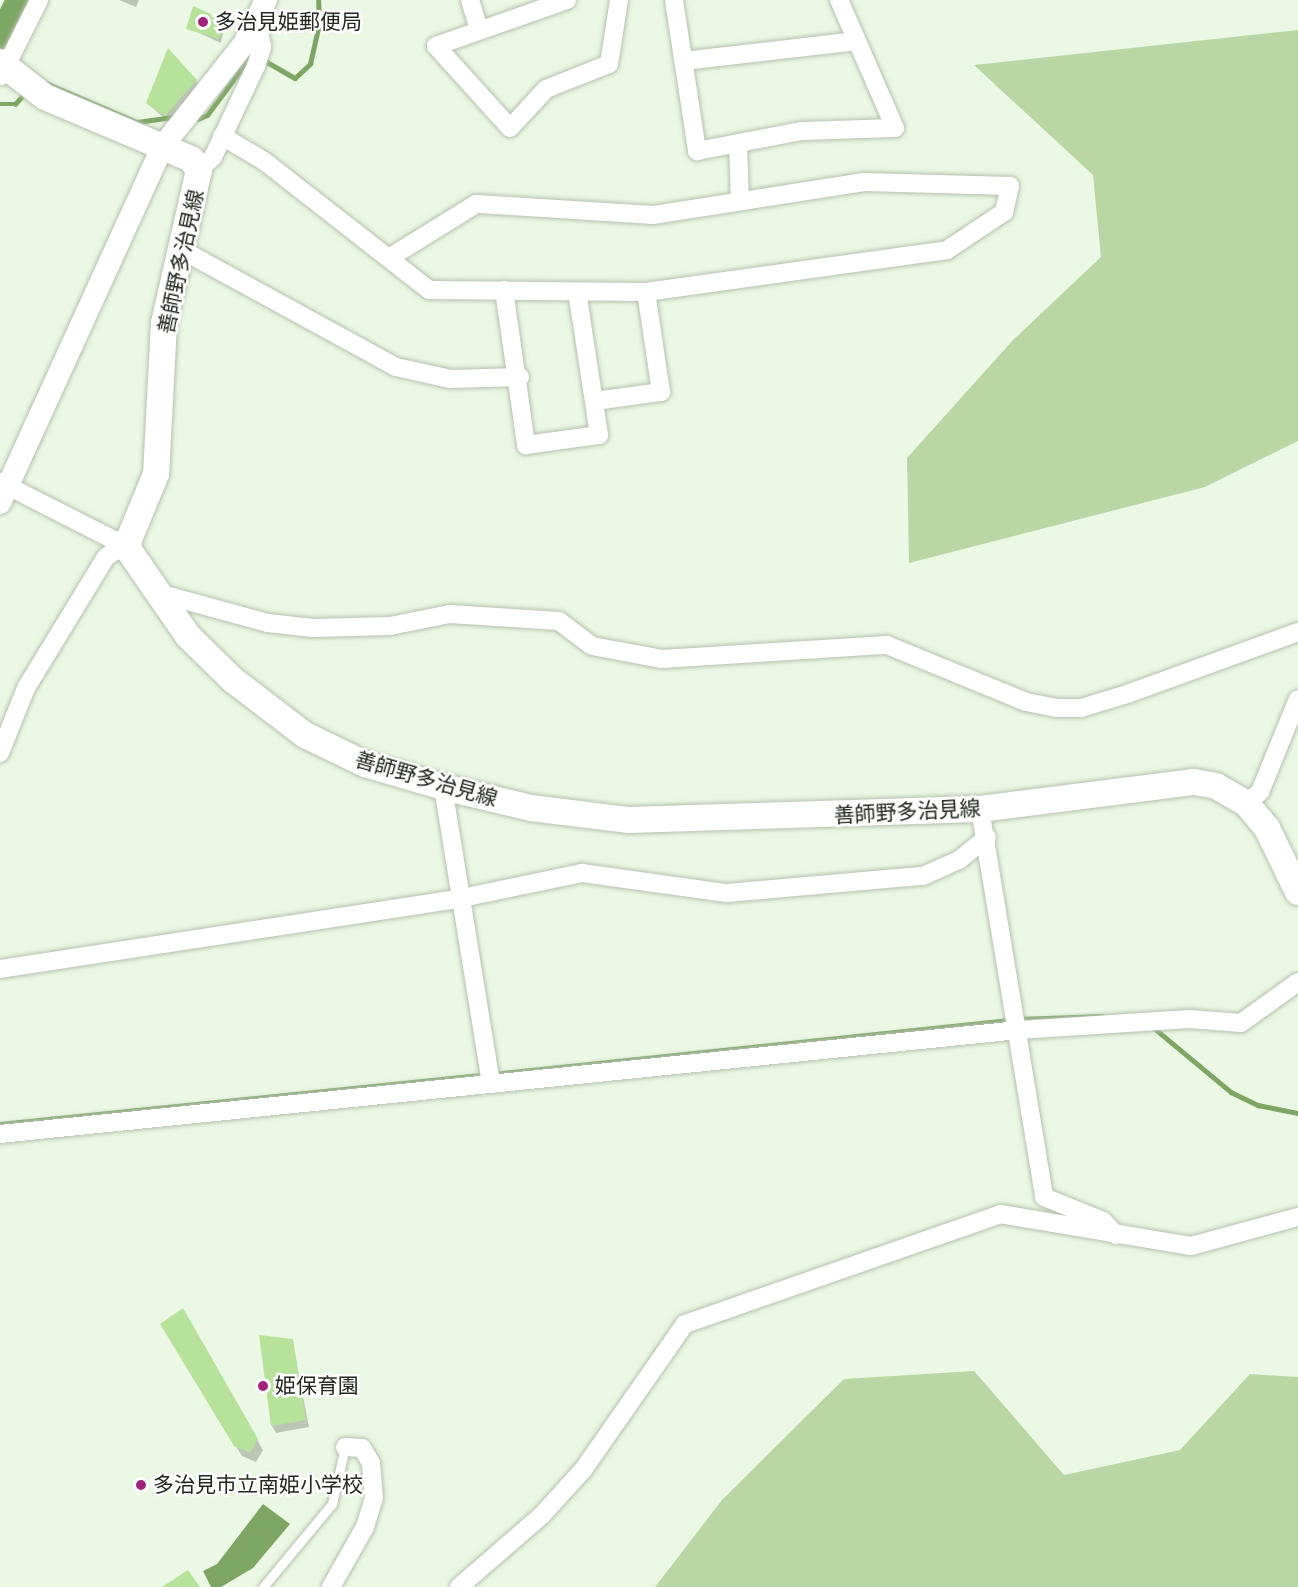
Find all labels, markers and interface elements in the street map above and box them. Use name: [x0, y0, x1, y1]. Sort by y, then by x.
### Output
place label: 多治見姫郵便局: [215, 9, 362, 35]
marker: 多治見姫郵便局: [196, 15, 210, 29]
street label: 善師野多治見線: [153, 187, 209, 337]
street label: 善師野多治見線: [352, 747, 500, 811]
street label: 善師野多治見線: [833, 796, 981, 828]
place label: 姫保育園: [275, 1373, 359, 1399]
marker: 姫保育園: [256, 1379, 270, 1393]
place label: 多治見市立南姫小学校: [153, 1472, 363, 1498]
marker: 多治見市立南姫小学校: [134, 1478, 148, 1492]

